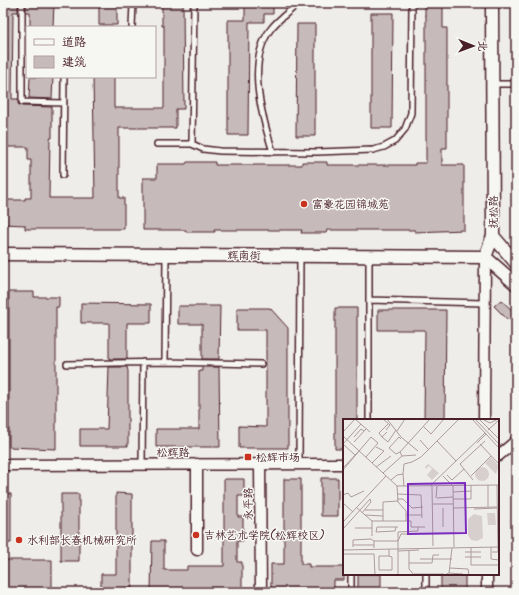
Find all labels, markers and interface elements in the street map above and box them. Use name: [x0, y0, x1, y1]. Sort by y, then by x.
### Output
legend: [26, 26, 156, 78]
north arrow: [453, 26, 493, 66]
text: 道路: [62, 33, 86, 52]
text: 北: [473, 41, 491, 52]
text: 建筑: [62, 53, 86, 72]
place label: 富豪花园锦城苑: [312, 196, 389, 214]
street label: 抚松路: [485, 196, 503, 229]
marker: 富豪花园锦城苑: [299, 199, 309, 209]
street label: 辉南街: [228, 247, 261, 265]
inset map: [343, 419, 499, 575]
street label: 松辉路: [157, 444, 190, 462]
place label: 松辉市场: [256, 449, 300, 467]
marker: 松辉市场: [243, 452, 253, 462]
street label: 永平路: [240, 487, 258, 521]
place label: 吉林艺术学院(松辉校区): [204, 527, 325, 545]
marker: 吉林艺术学院(松辉校区): [191, 530, 201, 540]
place label: 水利部长春机械研究所: [27, 532, 137, 550]
marker: 水利部长春机械研究所: [14, 535, 24, 545]

